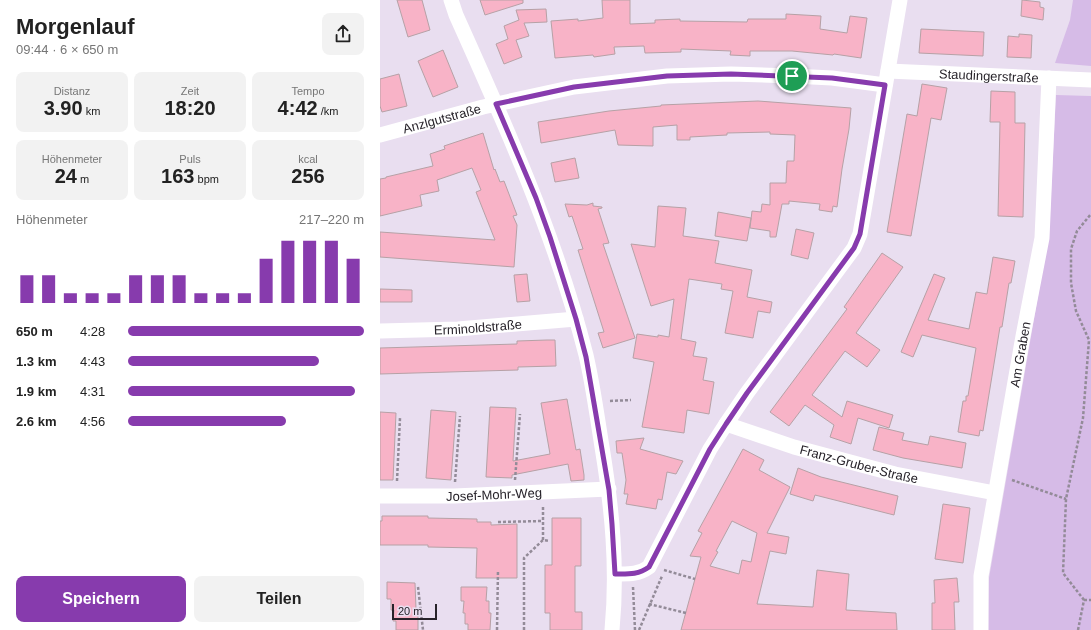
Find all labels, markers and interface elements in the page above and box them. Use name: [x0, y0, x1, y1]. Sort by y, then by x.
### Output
button: share: [322, 13, 364, 55]
text: Morgenlauf: [16, 14, 135, 39]
text: 09:44 · 6 × 650 m: [16, 42, 118, 57]
pin: [775, 59, 809, 93]
icon: arrive: [781, 65, 803, 87]
street label: Staudingerstraße: [939, 66, 1039, 85]
text: Distanz: [54, 85, 90, 97]
text: Zeit: [181, 85, 199, 97]
text: Tempo: [291, 85, 325, 97]
text: 3.90: [44, 97, 83, 119]
text: 18:20: [164, 97, 216, 119]
text: 4:42: [278, 97, 318, 119]
street label: Anzlgutstraße: [401, 100, 482, 136]
text: km: [83, 105, 100, 117]
text: /km: [318, 105, 338, 117]
text: Höhenmeter: [42, 153, 102, 165]
text: Puls: [179, 153, 201, 165]
text: kcal: [298, 153, 318, 165]
text: 24: [55, 165, 77, 187]
text: 163: [161, 165, 194, 187]
text: 256: [291, 165, 325, 187]
text: m: [77, 173, 89, 185]
text: bpm: [194, 173, 219, 185]
text: Höhenmeter: [16, 212, 88, 227]
text: 217–220 m: [299, 212, 364, 227]
street label: Erminoldstraße: [434, 316, 522, 337]
street label: Am Graben: [1007, 320, 1033, 388]
text: 650 m: [16, 324, 53, 339]
text: 4:28: [80, 324, 105, 339]
text: 1.3 km: [16, 354, 56, 369]
text: 4:43: [80, 354, 105, 369]
text: 1.9 km: [16, 384, 56, 399]
text: 4:31: [80, 384, 105, 399]
text: 2.6 km: [16, 414, 56, 429]
text: 4:56: [80, 414, 105, 429]
street label: Franz-Gruber-Straße: [798, 441, 919, 486]
street label: Josef-Mohr-Weg: [446, 485, 542, 504]
button: Speichern: [16, 576, 186, 622]
button: Teilen: [194, 576, 364, 622]
scale bar: [392, 602, 437, 621]
text: 20 m: [398, 605, 422, 617]

